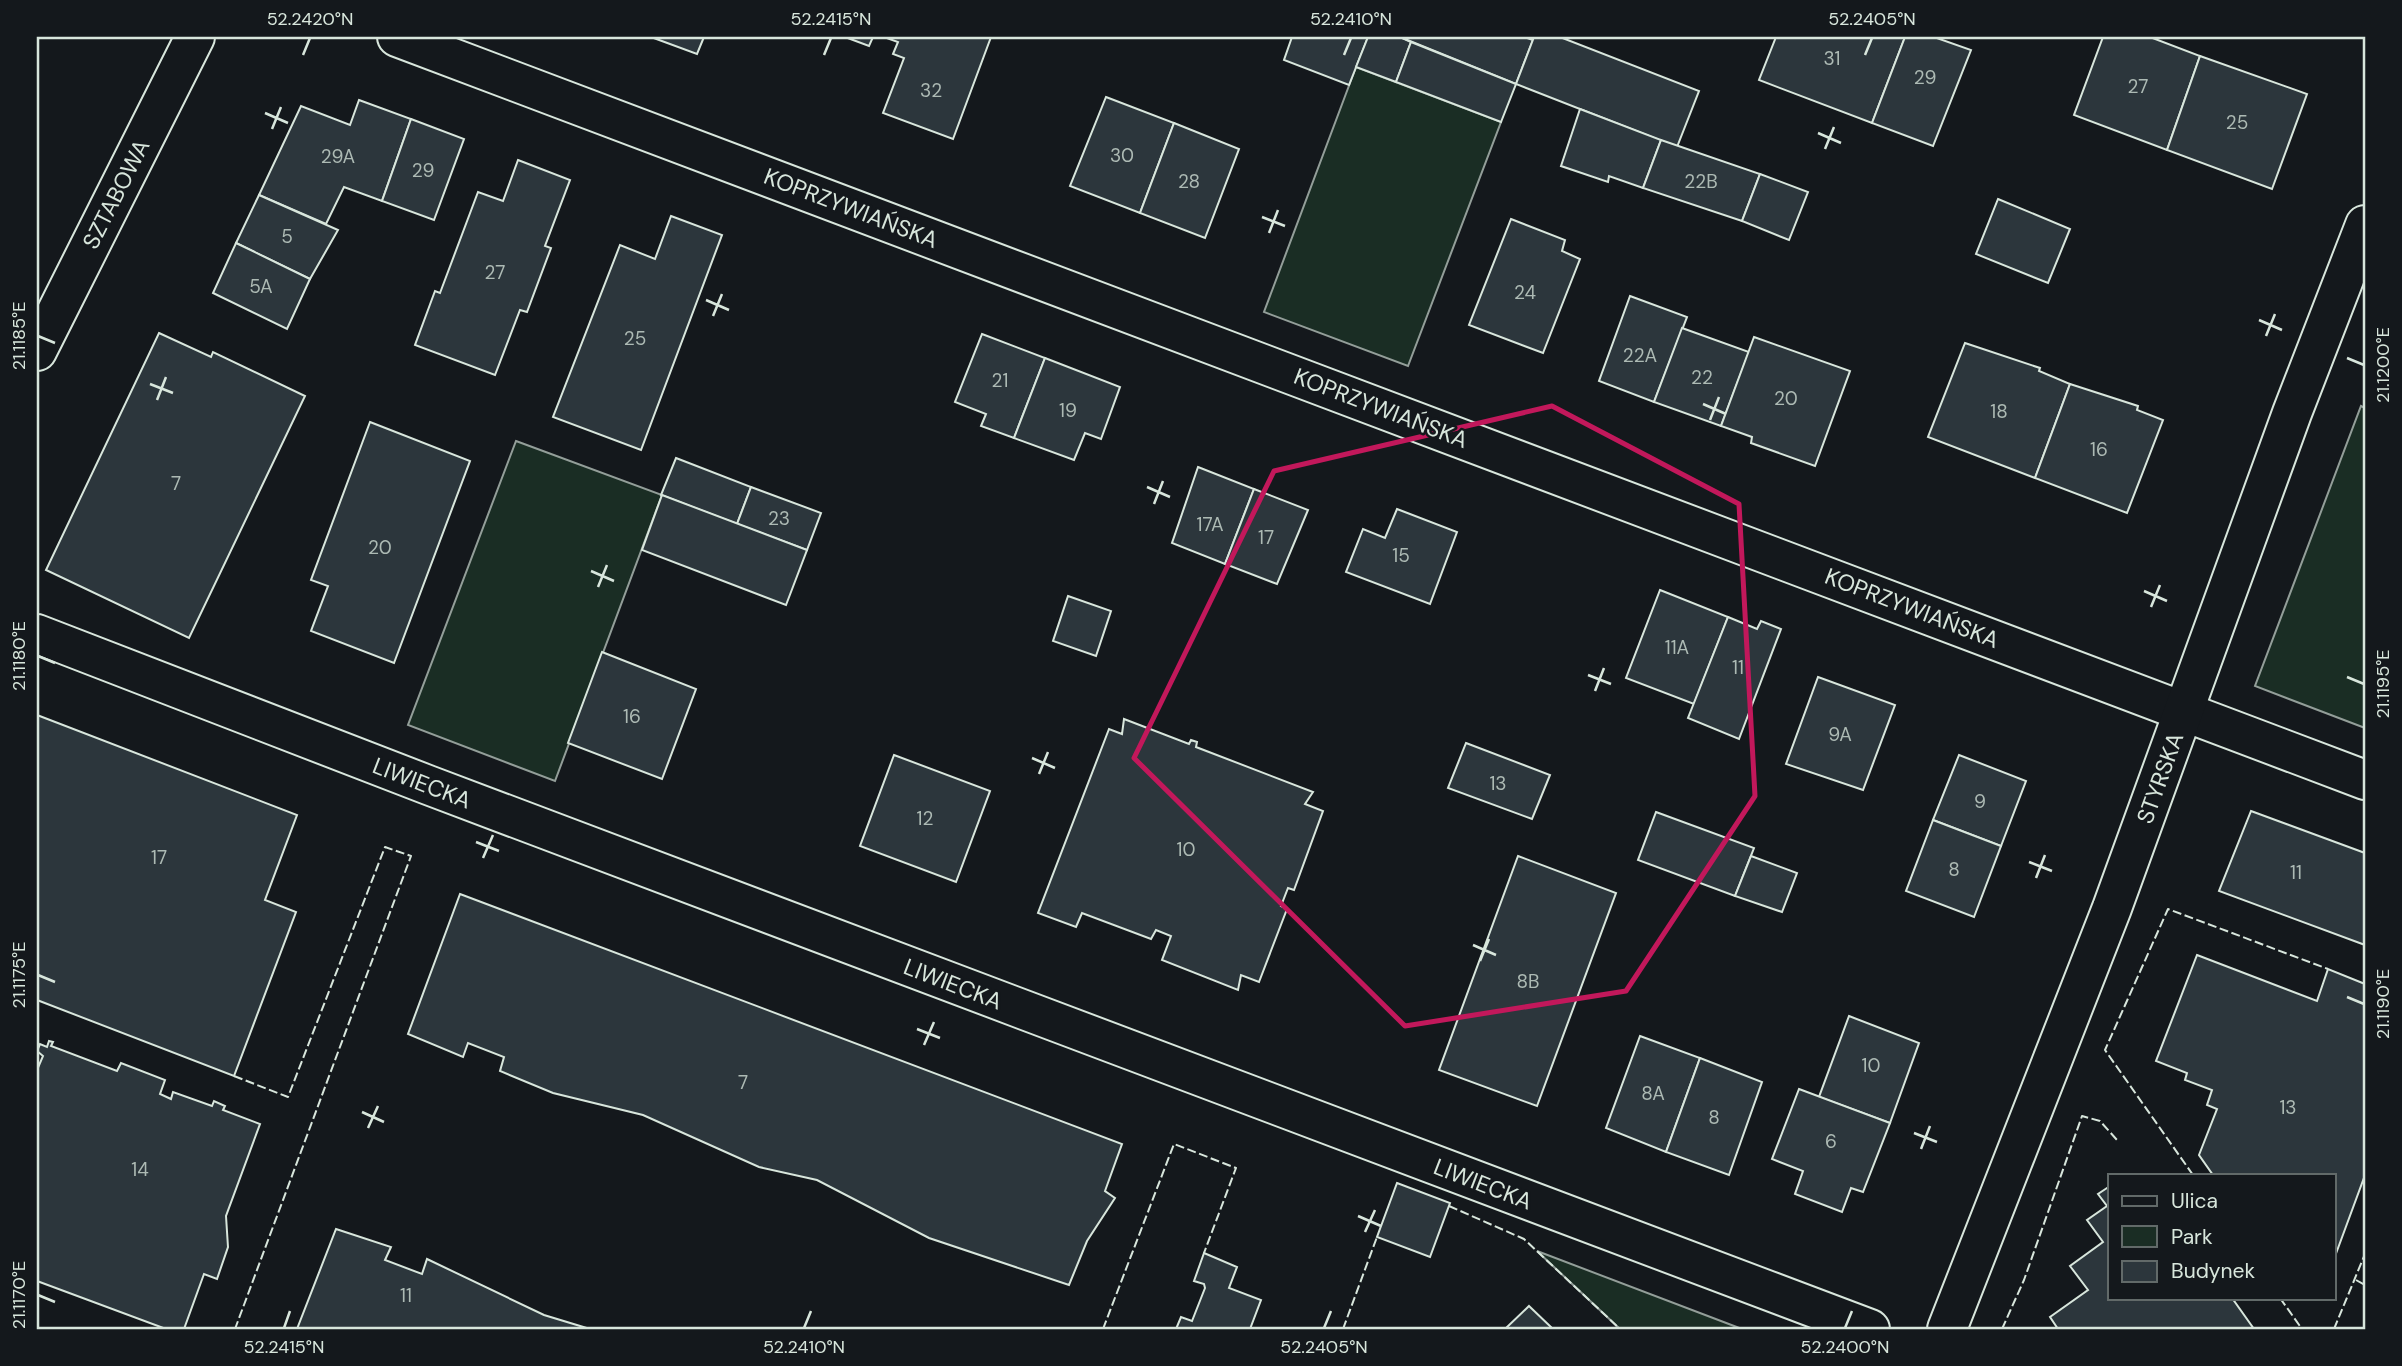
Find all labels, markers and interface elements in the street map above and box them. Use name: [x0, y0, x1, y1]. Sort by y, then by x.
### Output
text: 52.2420°N: [267, 7, 353, 31]
text: 52.2415°N: [791, 7, 871, 31]
text: 52.2410°N: [1310, 7, 1392, 31]
text: 52.2405°N: [1828, 7, 1916, 31]
house number: 31: [1824, 46, 1840, 71]
house number: 29: [1914, 65, 1936, 90]
house number: 27: [2128, 74, 2148, 99]
house number: 32: [920, 78, 942, 103]
house number: 25: [2226, 110, 2248, 135]
street label: SZTABOWA: [76, 134, 156, 254]
house number: 30: [1110, 143, 1134, 168]
house number: 29A: [321, 144, 356, 169]
house number: 29: [412, 158, 434, 183]
street label: KOPRZYWIAŃSKA: [760, 161, 942, 255]
house number: 28: [1178, 169, 1200, 194]
house number: 22B: [1684, 169, 1718, 194]
house number: 5: [281, 224, 293, 249]
house number: 27: [485, 260, 505, 285]
house number: 5A: [249, 274, 273, 299]
house number: 24: [1514, 280, 1536, 305]
text: 21.1185°E: [7, 302, 31, 370]
house number: 25: [624, 326, 646, 351]
text: 21.1200°E: [2371, 327, 2395, 403]
house number: 22A: [1623, 343, 1658, 368]
street label: KOPRZYWIAŃSKA: [1290, 361, 1472, 455]
house number: 22: [1691, 365, 1713, 390]
house number: 21: [992, 368, 1008, 393]
house number: 20: [1774, 386, 1798, 411]
house number: 19: [1059, 398, 1077, 423]
house number: 18: [1990, 399, 2008, 424]
house number: 16: [2090, 437, 2108, 462]
house number: 7: [171, 471, 181, 496]
house number: 23: [768, 506, 790, 531]
house number: 17A: [1196, 512, 1224, 537]
house number: 17: [1258, 525, 1274, 550]
house number: 20: [368, 535, 392, 560]
house number: 15: [1392, 543, 1410, 568]
street label: KOPRZYWIAŃSKA: [1821, 561, 2003, 655]
text: 21.1180°E: [7, 621, 31, 691]
house number: 11A: [1665, 635, 1690, 660]
text: 21.1195°E: [2371, 650, 2395, 719]
house number: 11: [1732, 655, 1744, 680]
house number: 16: [623, 704, 641, 729]
house number: 9A: [1828, 722, 1852, 747]
street label: STYRSKA: [2130, 728, 2190, 828]
street label: LIWIECKA: [368, 750, 476, 816]
house number: 13: [1489, 771, 1507, 796]
house number: 9: [1974, 789, 1986, 814]
house number: 12: [917, 806, 933, 831]
house number: 10: [1177, 837, 1195, 862]
house number: 17: [151, 845, 167, 870]
house number: 8: [1948, 857, 1960, 882]
house number: 11: [2290, 860, 2302, 885]
text: 21.1175°E: [7, 942, 31, 1008]
street label: LIWIECKA: [899, 951, 1007, 1017]
house number: 8B: [1516, 969, 1540, 994]
text: 21.1190°E: [2371, 969, 2395, 1039]
house number: 10: [1862, 1053, 1880, 1078]
house number: 7: [738, 1070, 748, 1095]
house number: 8A: [1641, 1081, 1665, 1106]
house number: 13: [2279, 1095, 2297, 1120]
house number: 8: [1708, 1105, 1720, 1130]
house number: 6: [1825, 1129, 1837, 1154]
street label: LIWIECKA: [1429, 1151, 1537, 1217]
house number: 14: [131, 1157, 149, 1182]
legend: [2108, 1174, 2336, 1300]
text: Ulica: [2171, 1187, 2218, 1215]
text: Park: [2171, 1223, 2213, 1251]
text: Budynek: [2171, 1257, 2256, 1285]
text: 21.1170°E: [7, 1261, 31, 1329]
house number: 11: [400, 1283, 412, 1308]
text: 52.2415°N: [244, 1335, 324, 1359]
text: 52.2410°N: [763, 1335, 845, 1359]
text: 52.2405°N: [1280, 1335, 1368, 1359]
text: 52.2400°N: [1801, 1335, 1889, 1359]

